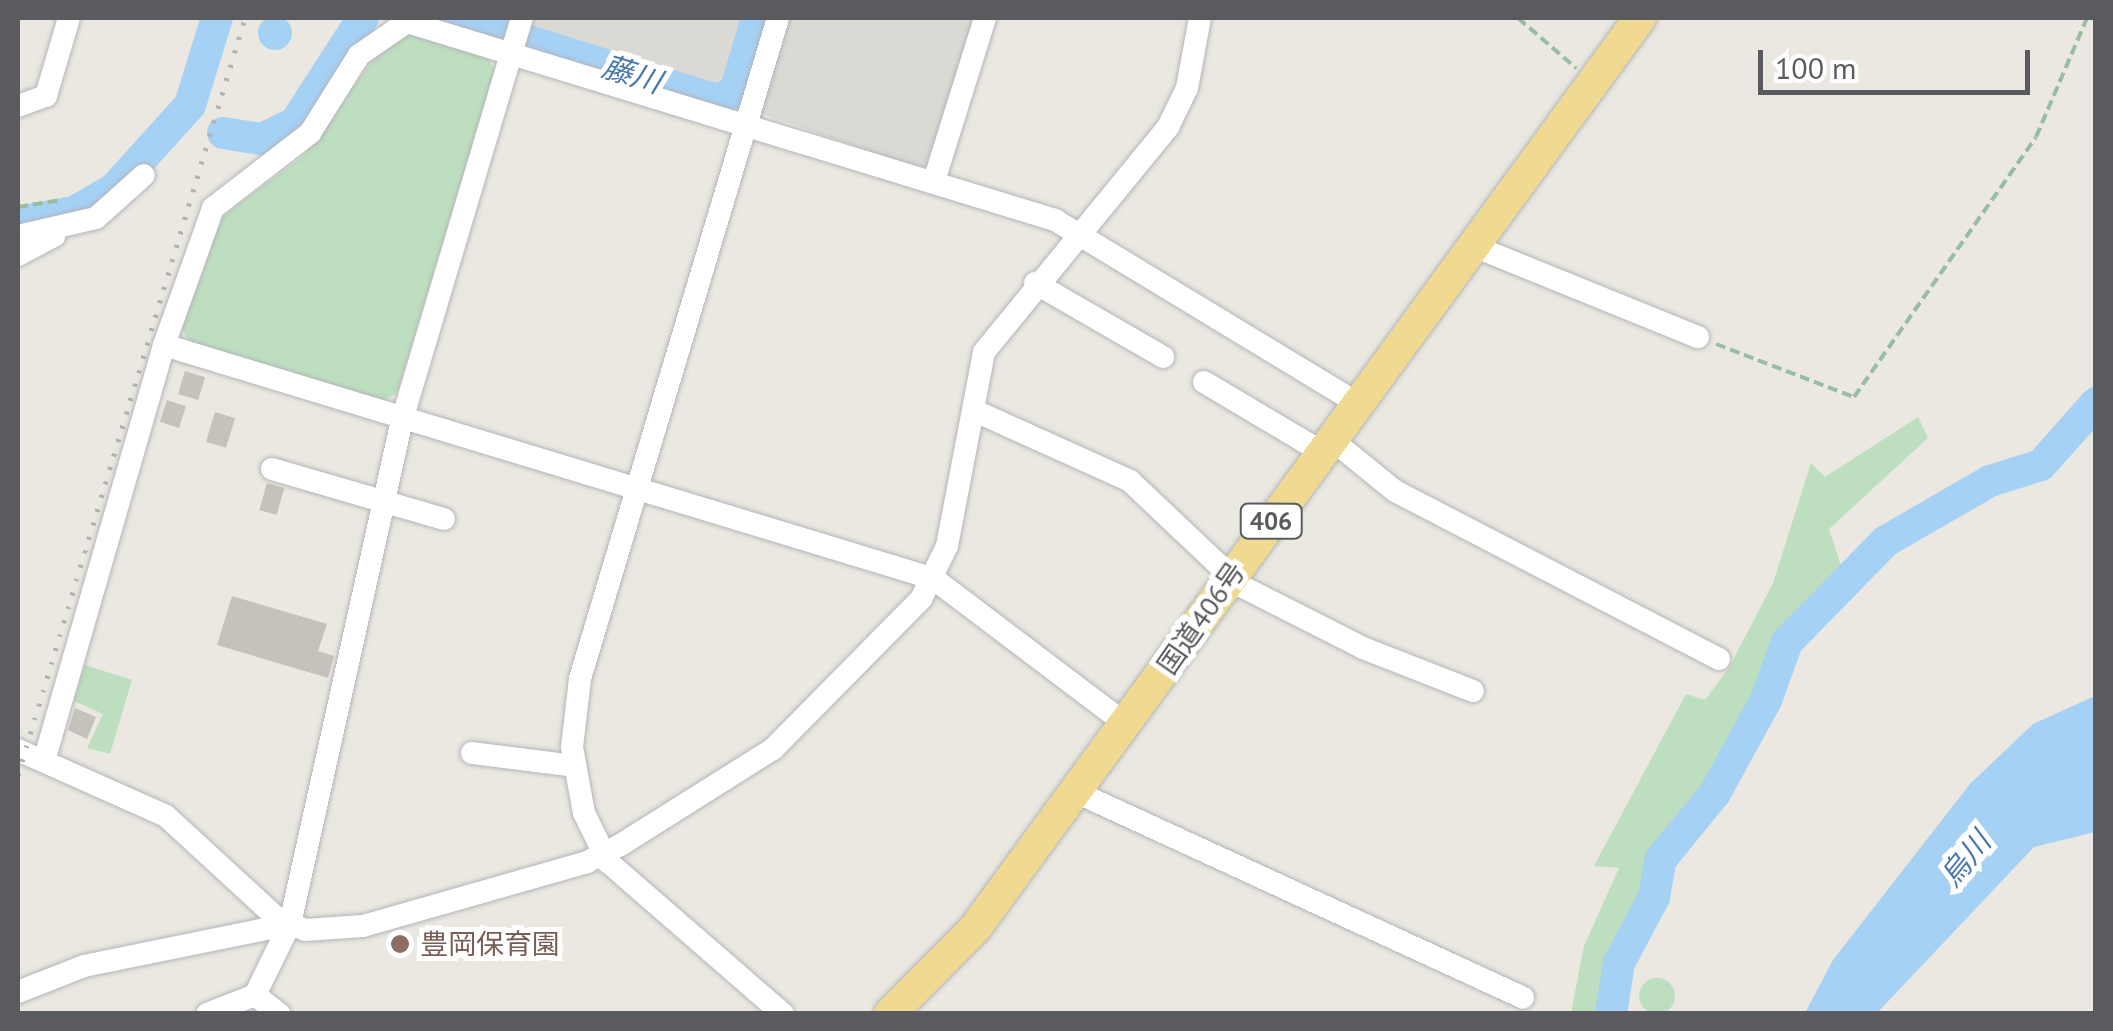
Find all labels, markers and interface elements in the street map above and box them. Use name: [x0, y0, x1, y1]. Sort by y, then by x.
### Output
scale bar: [1763, 30, 2036, 92]
water label: 藤川: [598, 48, 666, 100]
text: 100 m: [1775, 48, 1856, 87]
road number: 406: [1238, 501, 1304, 541]
street label: 国道406号: [1150, 555, 1252, 681]
water label: 烏川: [1932, 824, 1998, 894]
place label: 豊岡保育園: [420, 927, 560, 961]
marker: 豊岡保育園: [389, 933, 411, 955]

